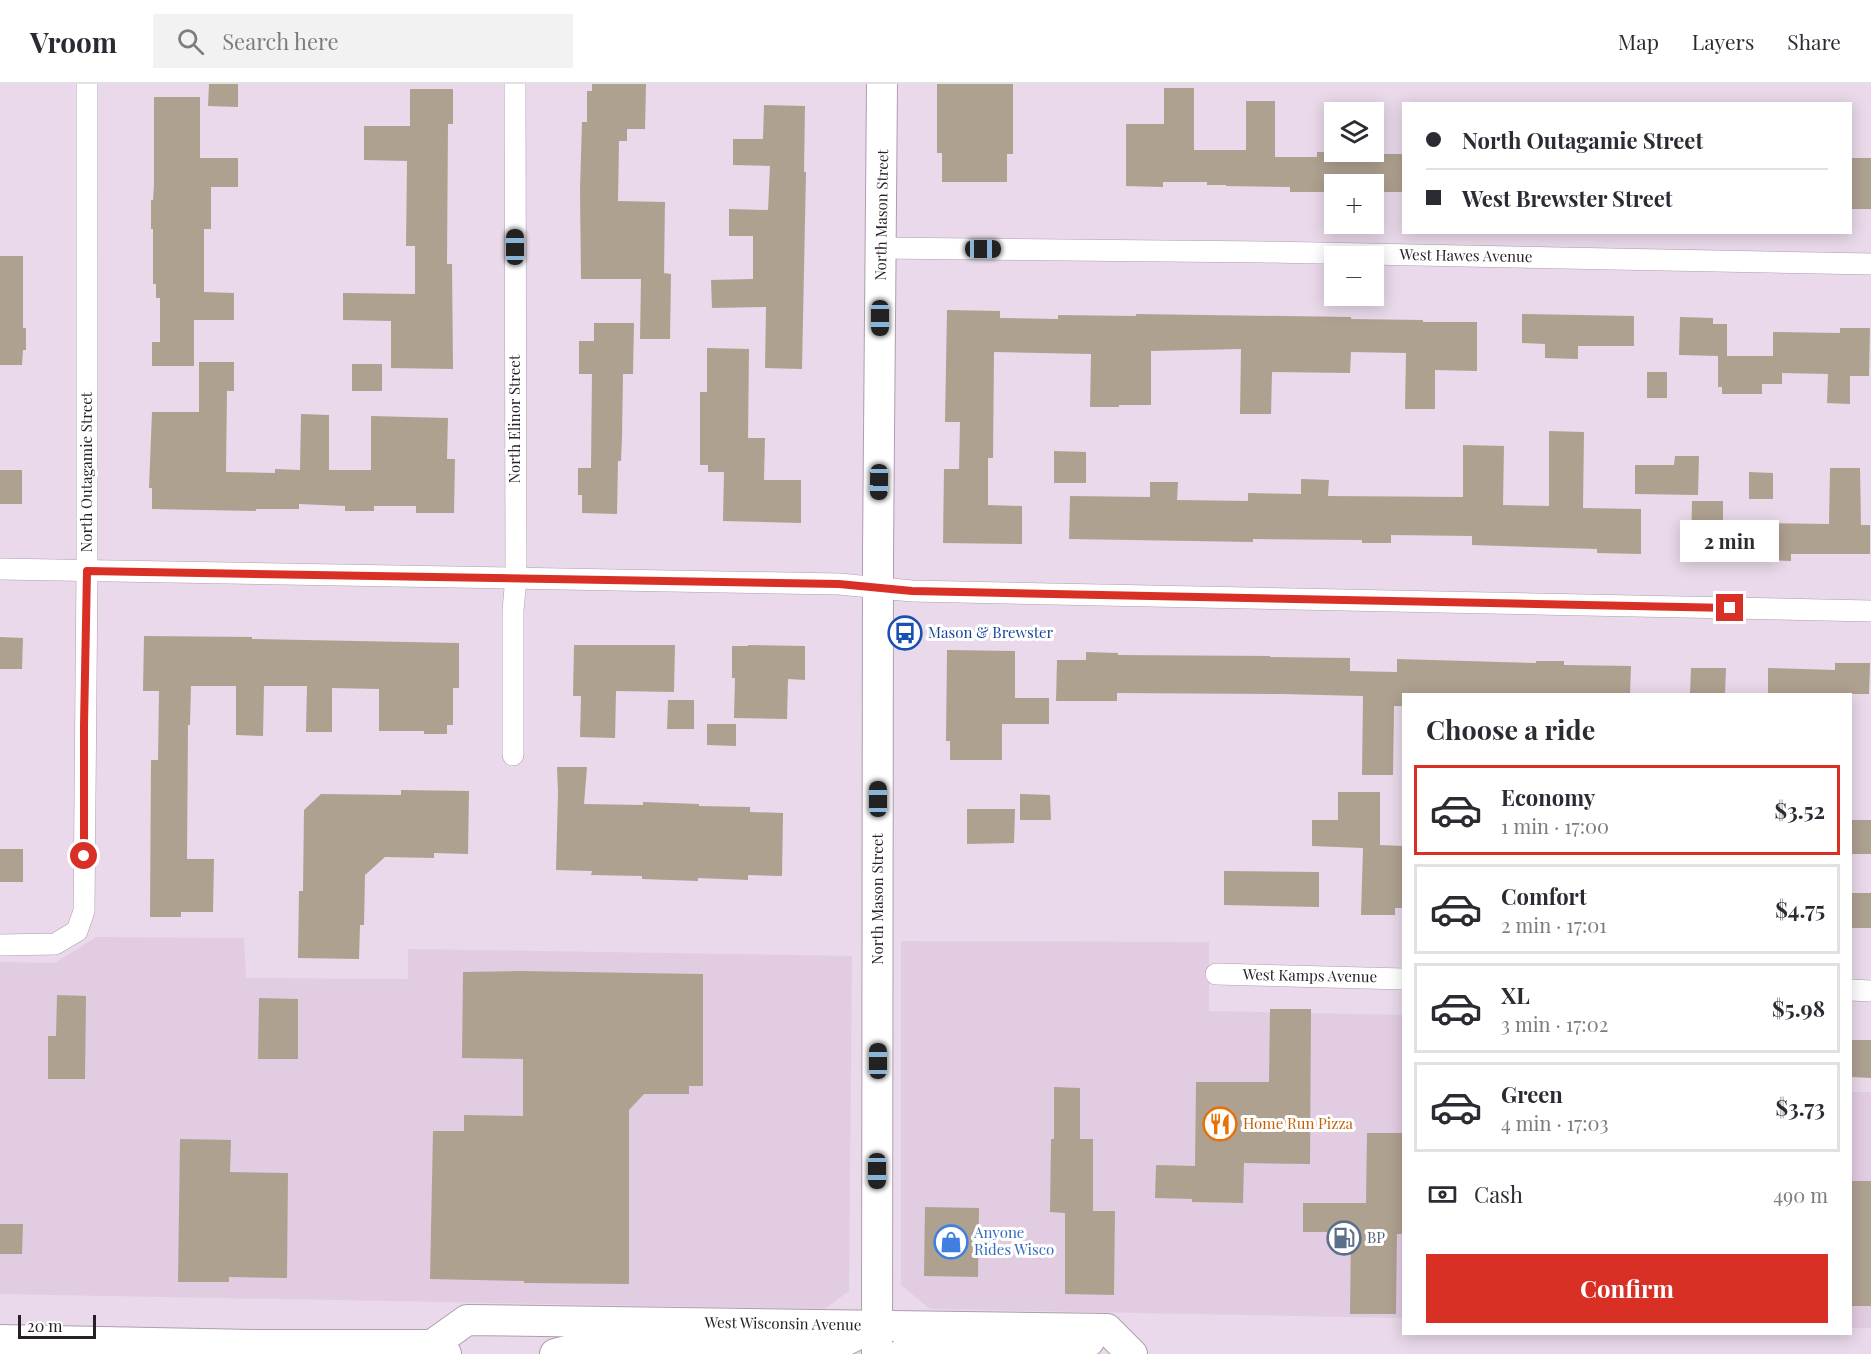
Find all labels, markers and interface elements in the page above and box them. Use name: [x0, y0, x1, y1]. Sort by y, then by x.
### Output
search box: [153, 14, 573, 68]
text: Vroom: [30, 23, 117, 60]
icon: search: [174, 25, 207, 58]
text: Search here: [222, 26, 339, 56]
text: Map: [1618, 27, 1659, 55]
text: Layers: [1692, 27, 1754, 55]
text: Share: [1787, 27, 1841, 55]
map controls: [1324, 102, 1384, 306]
button: layers: [1324, 102, 1384, 162]
text: North Outagamie Street: [1462, 125, 1703, 155]
street label: North Mason Street: [870, 148, 892, 281]
button: +: [1324, 174, 1384, 234]
text: West Brewster Street: [1462, 183, 1673, 213]
car: [506, 229, 524, 265]
car: [965, 240, 1001, 258]
street label: West Hawes Avenue: [1398, 244, 1533, 266]
button: −: [1324, 246, 1384, 306]
car: [871, 300, 889, 336]
street label: North Elinor Street: [504, 354, 524, 483]
street label: North Outagamie Street: [76, 391, 96, 552]
car: [870, 464, 888, 500]
callout: 2 min: [1680, 521, 1780, 563]
text: 2 min: [1704, 527, 1755, 554]
route end: [1716, 594, 1743, 621]
bus stop icon: Mason & Brewster: [887, 615, 923, 651]
place label: Mason & Brewster: [928, 622, 1054, 642]
text: Choose a ride: [1426, 711, 1595, 747]
car: [869, 781, 887, 817]
text: Economy: [1501, 782, 1595, 812]
icon: car: [1429, 783, 1483, 837]
text: $3.52: [1774, 795, 1825, 825]
text: 1 min · 17:00: [1501, 812, 1609, 839]
street label: North Mason Street: [867, 833, 887, 965]
route start: [70, 842, 97, 869]
text: Comfort: [1501, 881, 1587, 911]
icon: car: [1429, 882, 1483, 936]
text: $4.75: [1775, 894, 1825, 924]
text: 2 min · 17:01: [1501, 911, 1607, 938]
street label: West Kamps Avenue: [1242, 964, 1377, 986]
text: XL: [1501, 980, 1530, 1010]
icon: car: [1429, 981, 1483, 1035]
text: $5.98: [1772, 993, 1825, 1023]
text: 3 min · 17:02: [1501, 1010, 1608, 1037]
car: [869, 1043, 887, 1079]
text: Green: [1501, 1079, 1563, 1109]
icon: car: [1429, 1080, 1483, 1134]
text: $3.73: [1775, 1092, 1825, 1122]
restaurant icon: Home Run Pizza: [1202, 1106, 1238, 1142]
text: 4 min · 17:03: [1501, 1109, 1609, 1136]
place label: Home Run Pizza: [1243, 1113, 1354, 1133]
car: [868, 1153, 886, 1189]
icon: cash: [1426, 1178, 1459, 1211]
text: Cash: [1474, 1179, 1523, 1209]
text: 490 m: [1773, 1181, 1828, 1208]
fuel station icon: BP: [1326, 1220, 1362, 1256]
place label: Anyone Rides Wisco: [973, 1222, 1054, 1259]
shop icon: Anyone Rides Wisco: [933, 1224, 969, 1260]
place label: BP: [1367, 1227, 1385, 1247]
button: Confirm: [1426, 1254, 1828, 1323]
scale bar: [18, 1312, 96, 1340]
street label: West Wisconsin Avenue: [704, 1312, 862, 1334]
text: 20 m: [27, 1315, 62, 1336]

